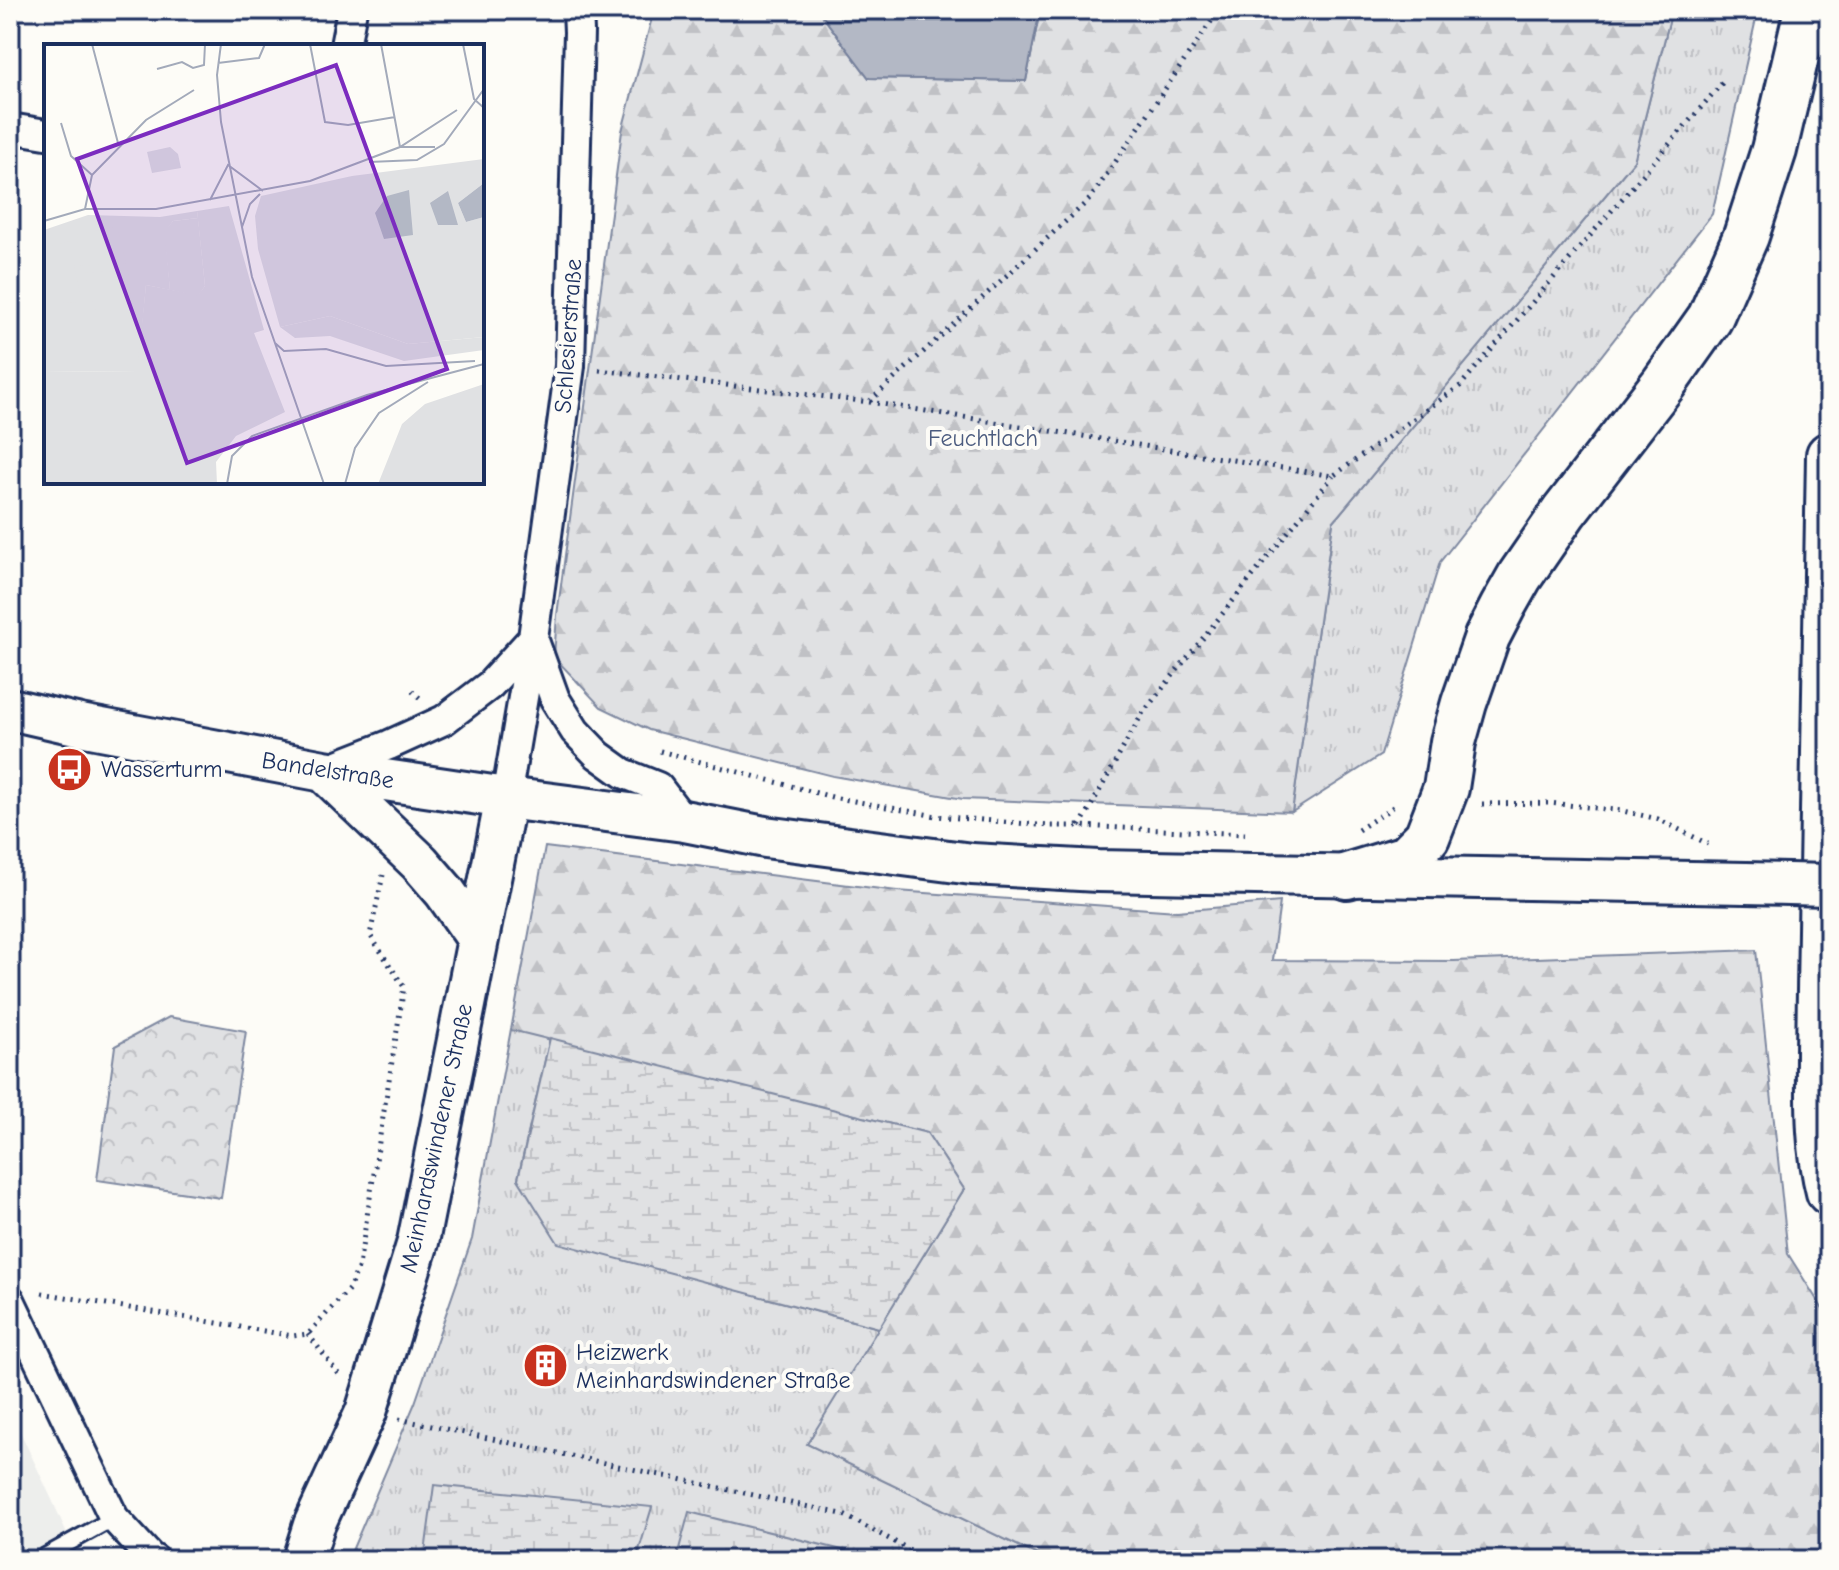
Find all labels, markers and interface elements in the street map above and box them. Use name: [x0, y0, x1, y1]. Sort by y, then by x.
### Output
inset map: [44, 44, 484, 484]
street label: Schlesierstraße: [549, 258, 587, 414]
park label: Feuchtlach: [928, 424, 1038, 452]
bus stop icon: Wasserturm: [46, 745, 94, 793]
street label: Bandelstraße: [260, 746, 396, 794]
place label: Wasserturm: [101, 755, 223, 783]
street label: Meinhardswindener Straße: [394, 1001, 478, 1275]
place label: Heizwerk Meinhardswindener Straße: [576, 1338, 851, 1394]
building icon: Heizwerk Meinhardswindener Straße: [521, 1342, 569, 1390]

